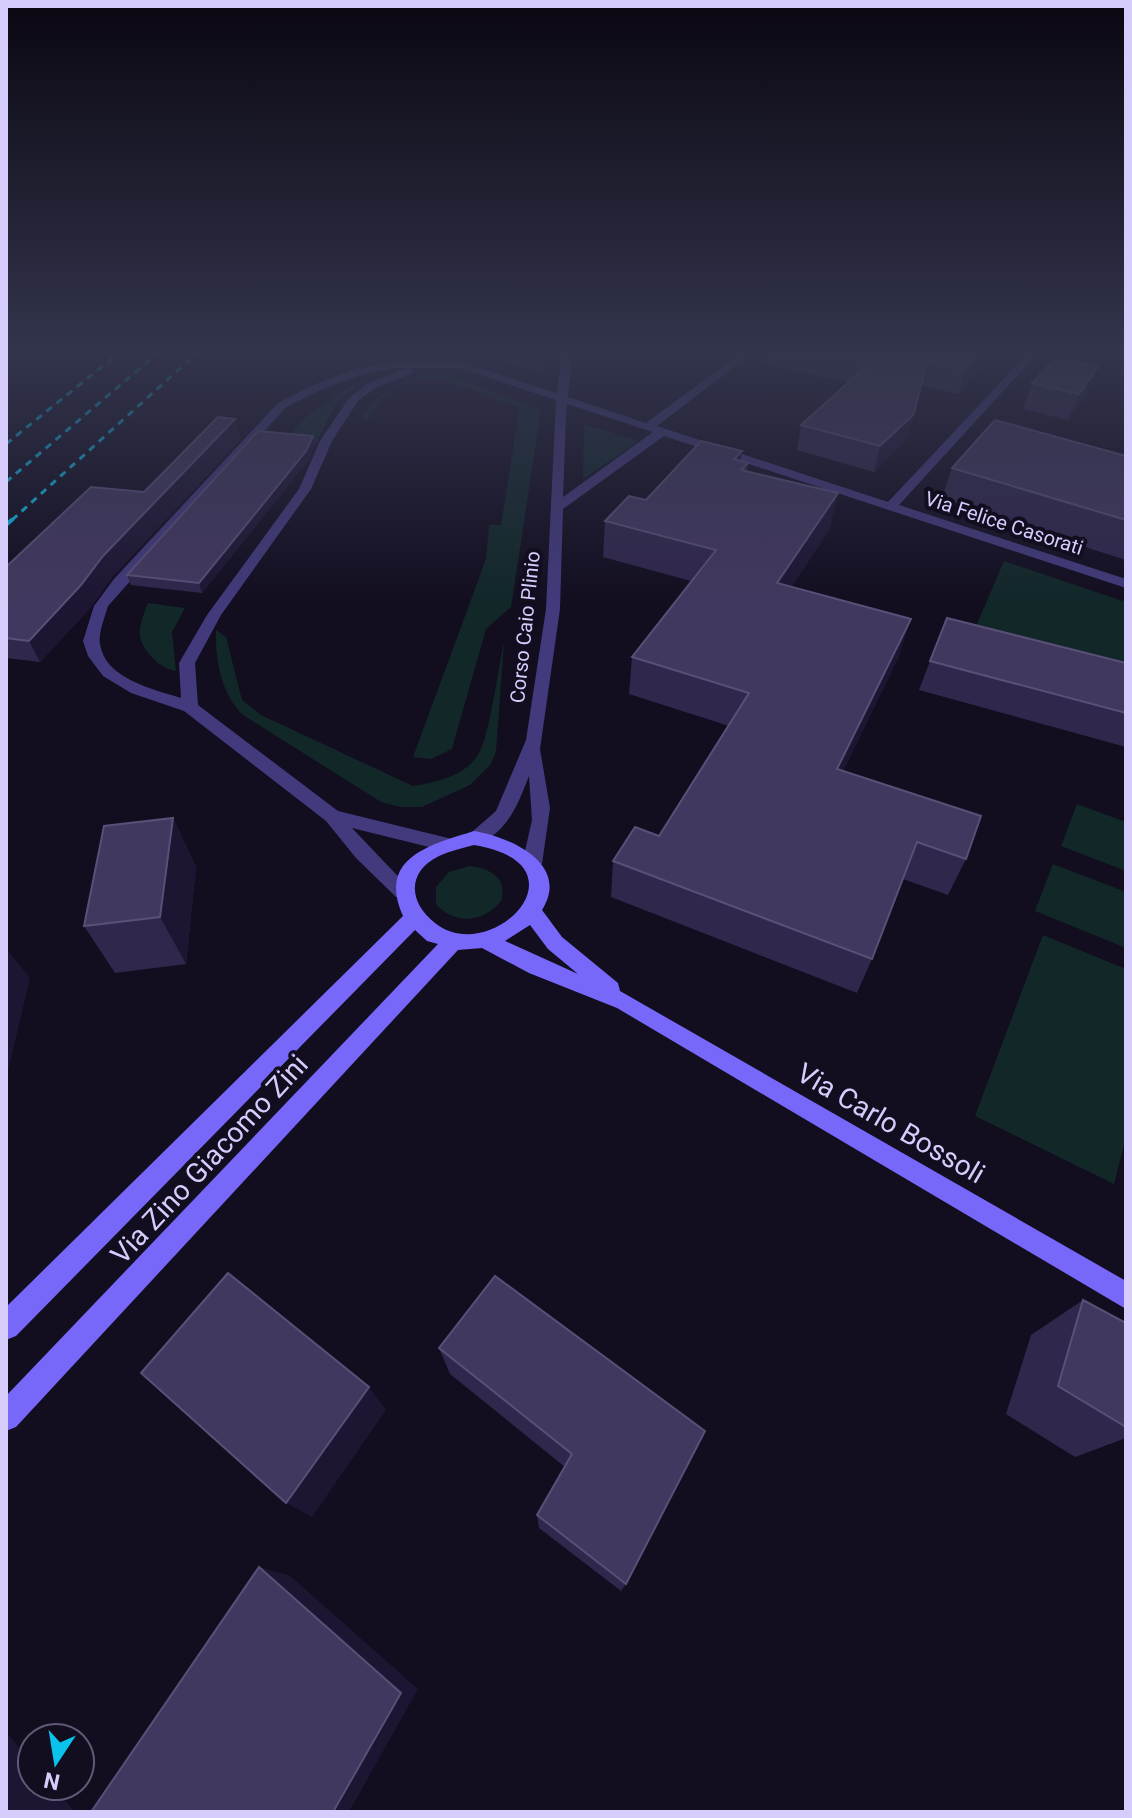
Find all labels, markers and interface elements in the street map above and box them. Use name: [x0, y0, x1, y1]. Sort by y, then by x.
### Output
street label: Via Felice Casorati: [922, 486, 1086, 560]
street label: Corso Caio Plinio: [505, 550, 545, 704]
street label: Via Zino Giacomo Zini: [104, 1048, 315, 1271]
street label: Via Carlo Bossoli: [791, 1056, 991, 1191]
north arrow: [16, 1722, 96, 1802]
text: N: [42, 1767, 62, 1795]

